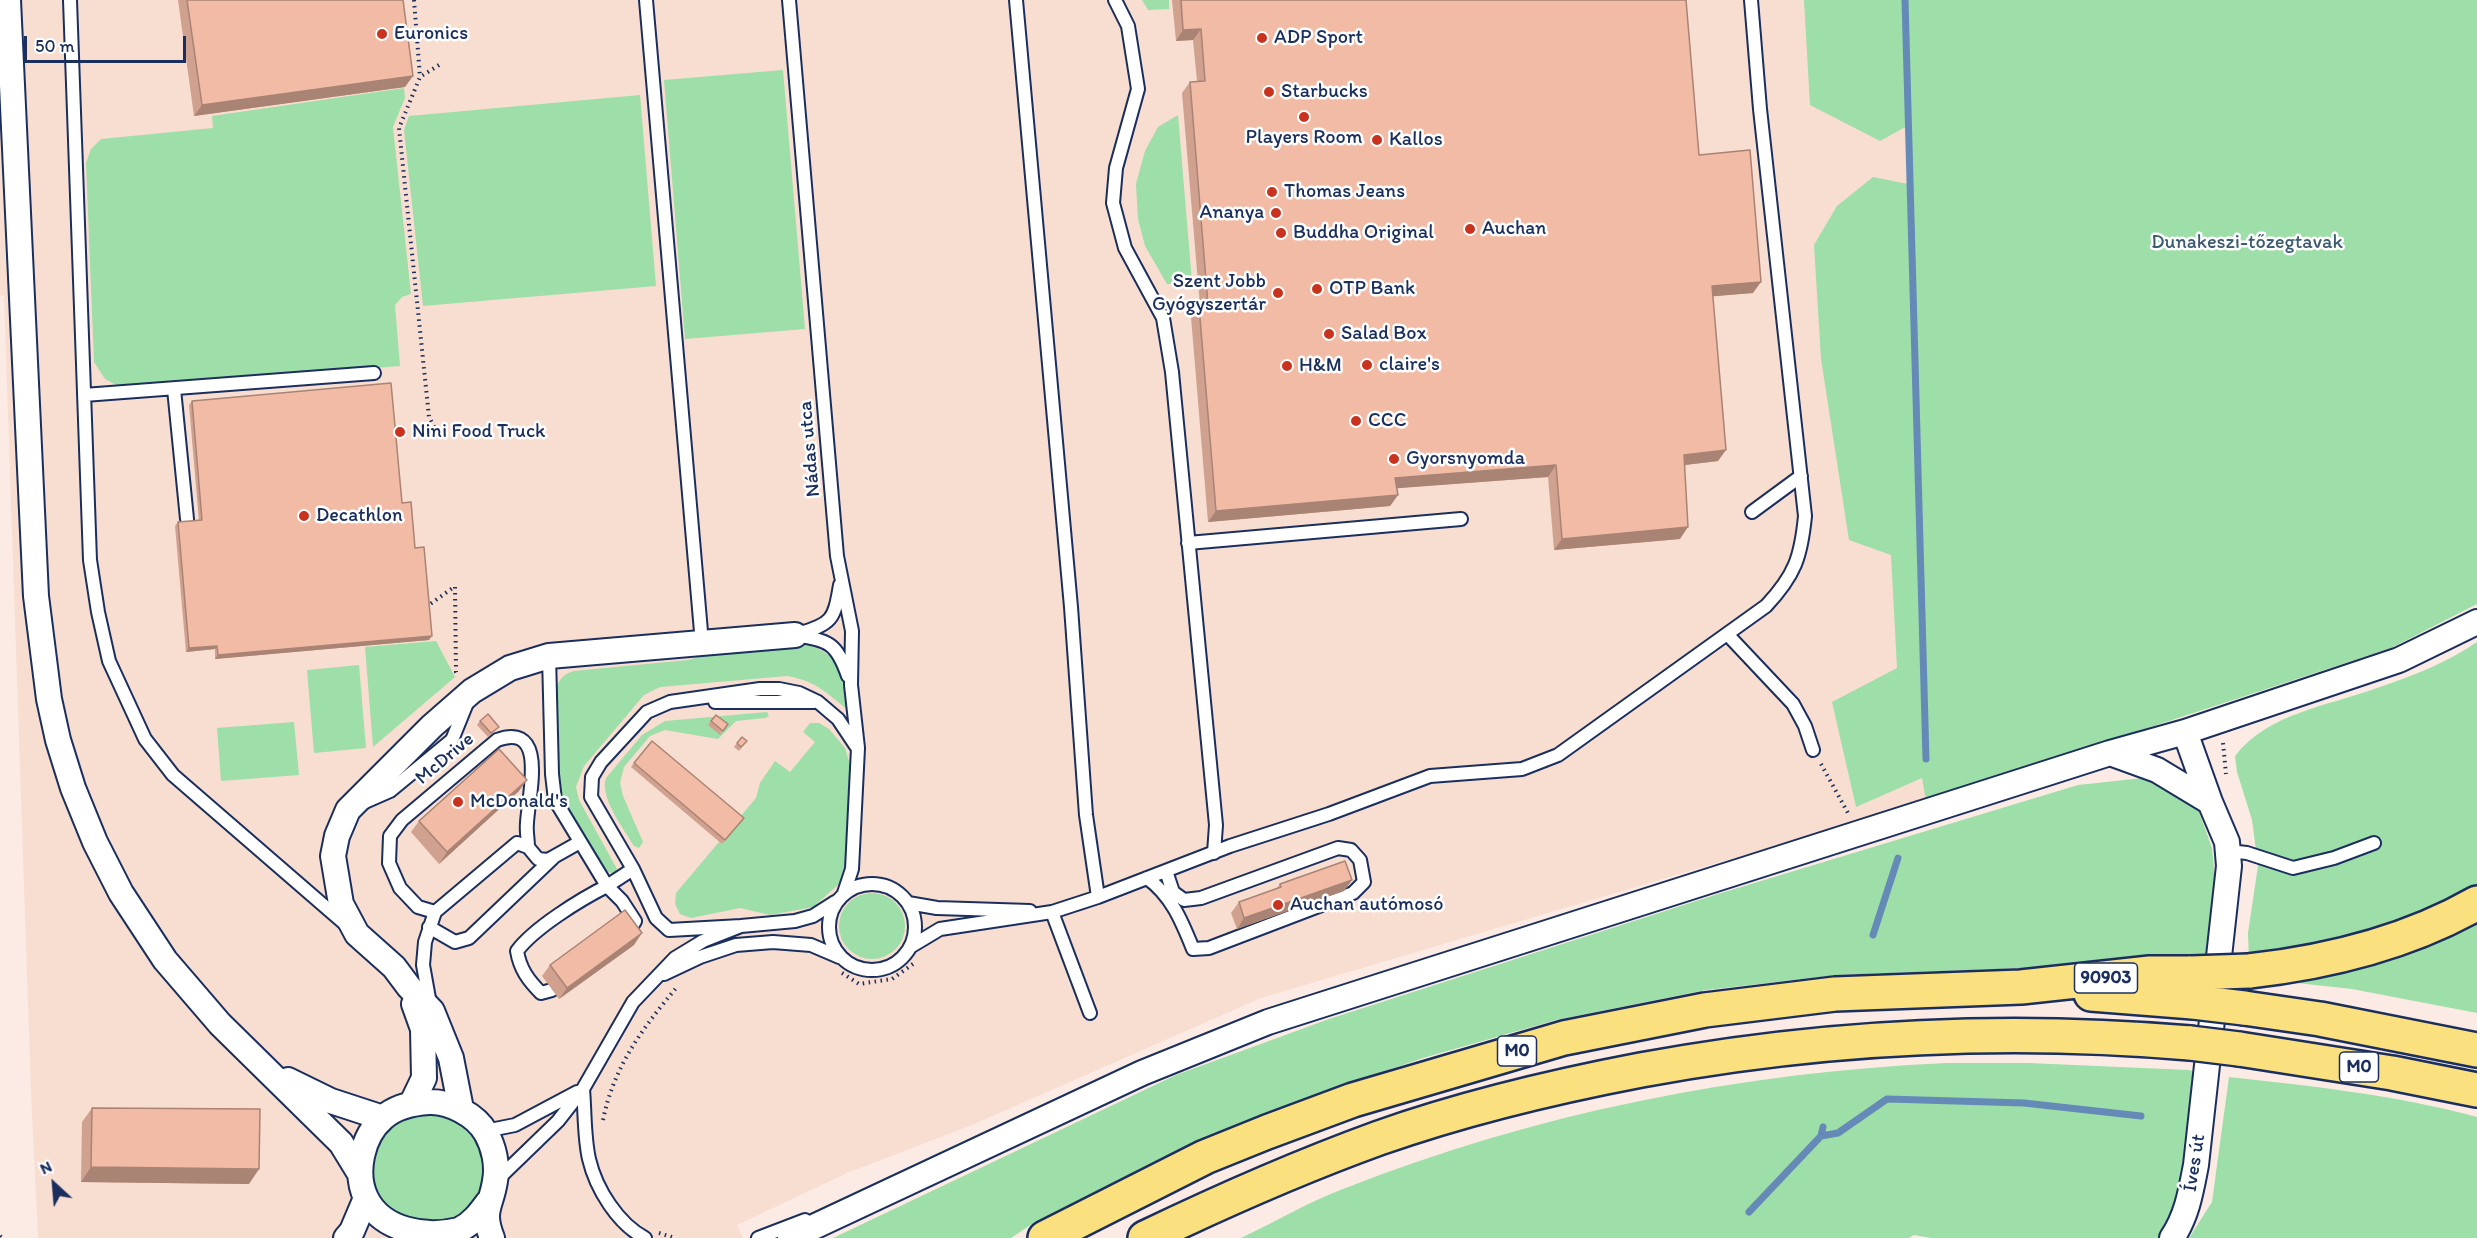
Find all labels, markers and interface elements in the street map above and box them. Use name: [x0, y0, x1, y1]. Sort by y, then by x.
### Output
place label: Euronics: [394, 22, 468, 46]
scale bar: [27, 24, 189, 62]
place label: ADP Sport: [1274, 26, 1363, 50]
marker: Euronics: [375, 27, 389, 41]
marker: ADP Sport: [1255, 31, 1269, 45]
text: 50 m: [35, 35, 75, 57]
place label: Starbucks: [1281, 80, 1368, 104]
marker: Starbucks: [1262, 85, 1276, 99]
marker: Players Room: [1297, 110, 1311, 124]
place label: Players Room: [1246, 126, 1362, 150]
place label: Kallos: [1389, 128, 1443, 152]
marker: Kallos: [1370, 133, 1384, 147]
place label: Thomas Jeans: [1284, 180, 1405, 204]
marker: Thomas Jeans: [1265, 185, 1279, 199]
place label: Ananya: [1200, 201, 1264, 225]
marker: Ananya: [1269, 206, 1283, 220]
place label: Auchan: [1482, 217, 1546, 241]
place label: Buddha Original: [1293, 221, 1434, 245]
marker: Auchan: [1463, 222, 1477, 236]
marker: Buddha Original: [1274, 226, 1288, 240]
park label: Dunakeszi-tőzegtavak: [2151, 231, 2343, 255]
place label: Szent Jobb Gyógyszertár: [1152, 270, 1266, 317]
place label: OTP Bank: [1329, 277, 1415, 301]
marker: OTP Bank: [1310, 282, 1324, 296]
marker: Szent Jobb Gyógyszertár: [1271, 286, 1285, 300]
place label: Salad Box: [1341, 322, 1426, 346]
marker: Salad Box: [1322, 327, 1336, 341]
place label: claire's: [1379, 353, 1440, 377]
place label: H&M: [1299, 354, 1342, 378]
marker: claire's: [1360, 358, 1374, 372]
marker: H&M: [1280, 359, 1294, 373]
street label: Nádas utca: [794, 400, 826, 498]
place label: CCC: [1368, 409, 1407, 433]
marker: CCC: [1349, 414, 1363, 428]
place label: Nini Food Truck: [412, 420, 545, 444]
marker: Nini Food Truck: [393, 425, 407, 439]
place label: Gyorsnyomda: [1406, 447, 1525, 471]
marker: Gyorsnyomda: [1387, 452, 1401, 466]
place label: Decathlon: [316, 504, 403, 528]
marker: Decathlon: [297, 509, 311, 523]
street label: McDrive: [411, 728, 479, 790]
place label: McDonald's: [470, 790, 568, 814]
marker: McDonald's: [451, 795, 465, 809]
place label: Auchan autómosó: [1290, 893, 1444, 917]
marker: Auchan autómosó: [1271, 898, 1285, 912]
road number: 90903: [2074, 963, 2138, 993]
road number: M0: [1498, 1036, 1537, 1066]
road number: M0: [2340, 1052, 2378, 1082]
street label: Íves út: [2179, 1132, 2211, 1194]
north arrow: [24, 1154, 84, 1214]
text: N: [37, 1156, 55, 1178]

